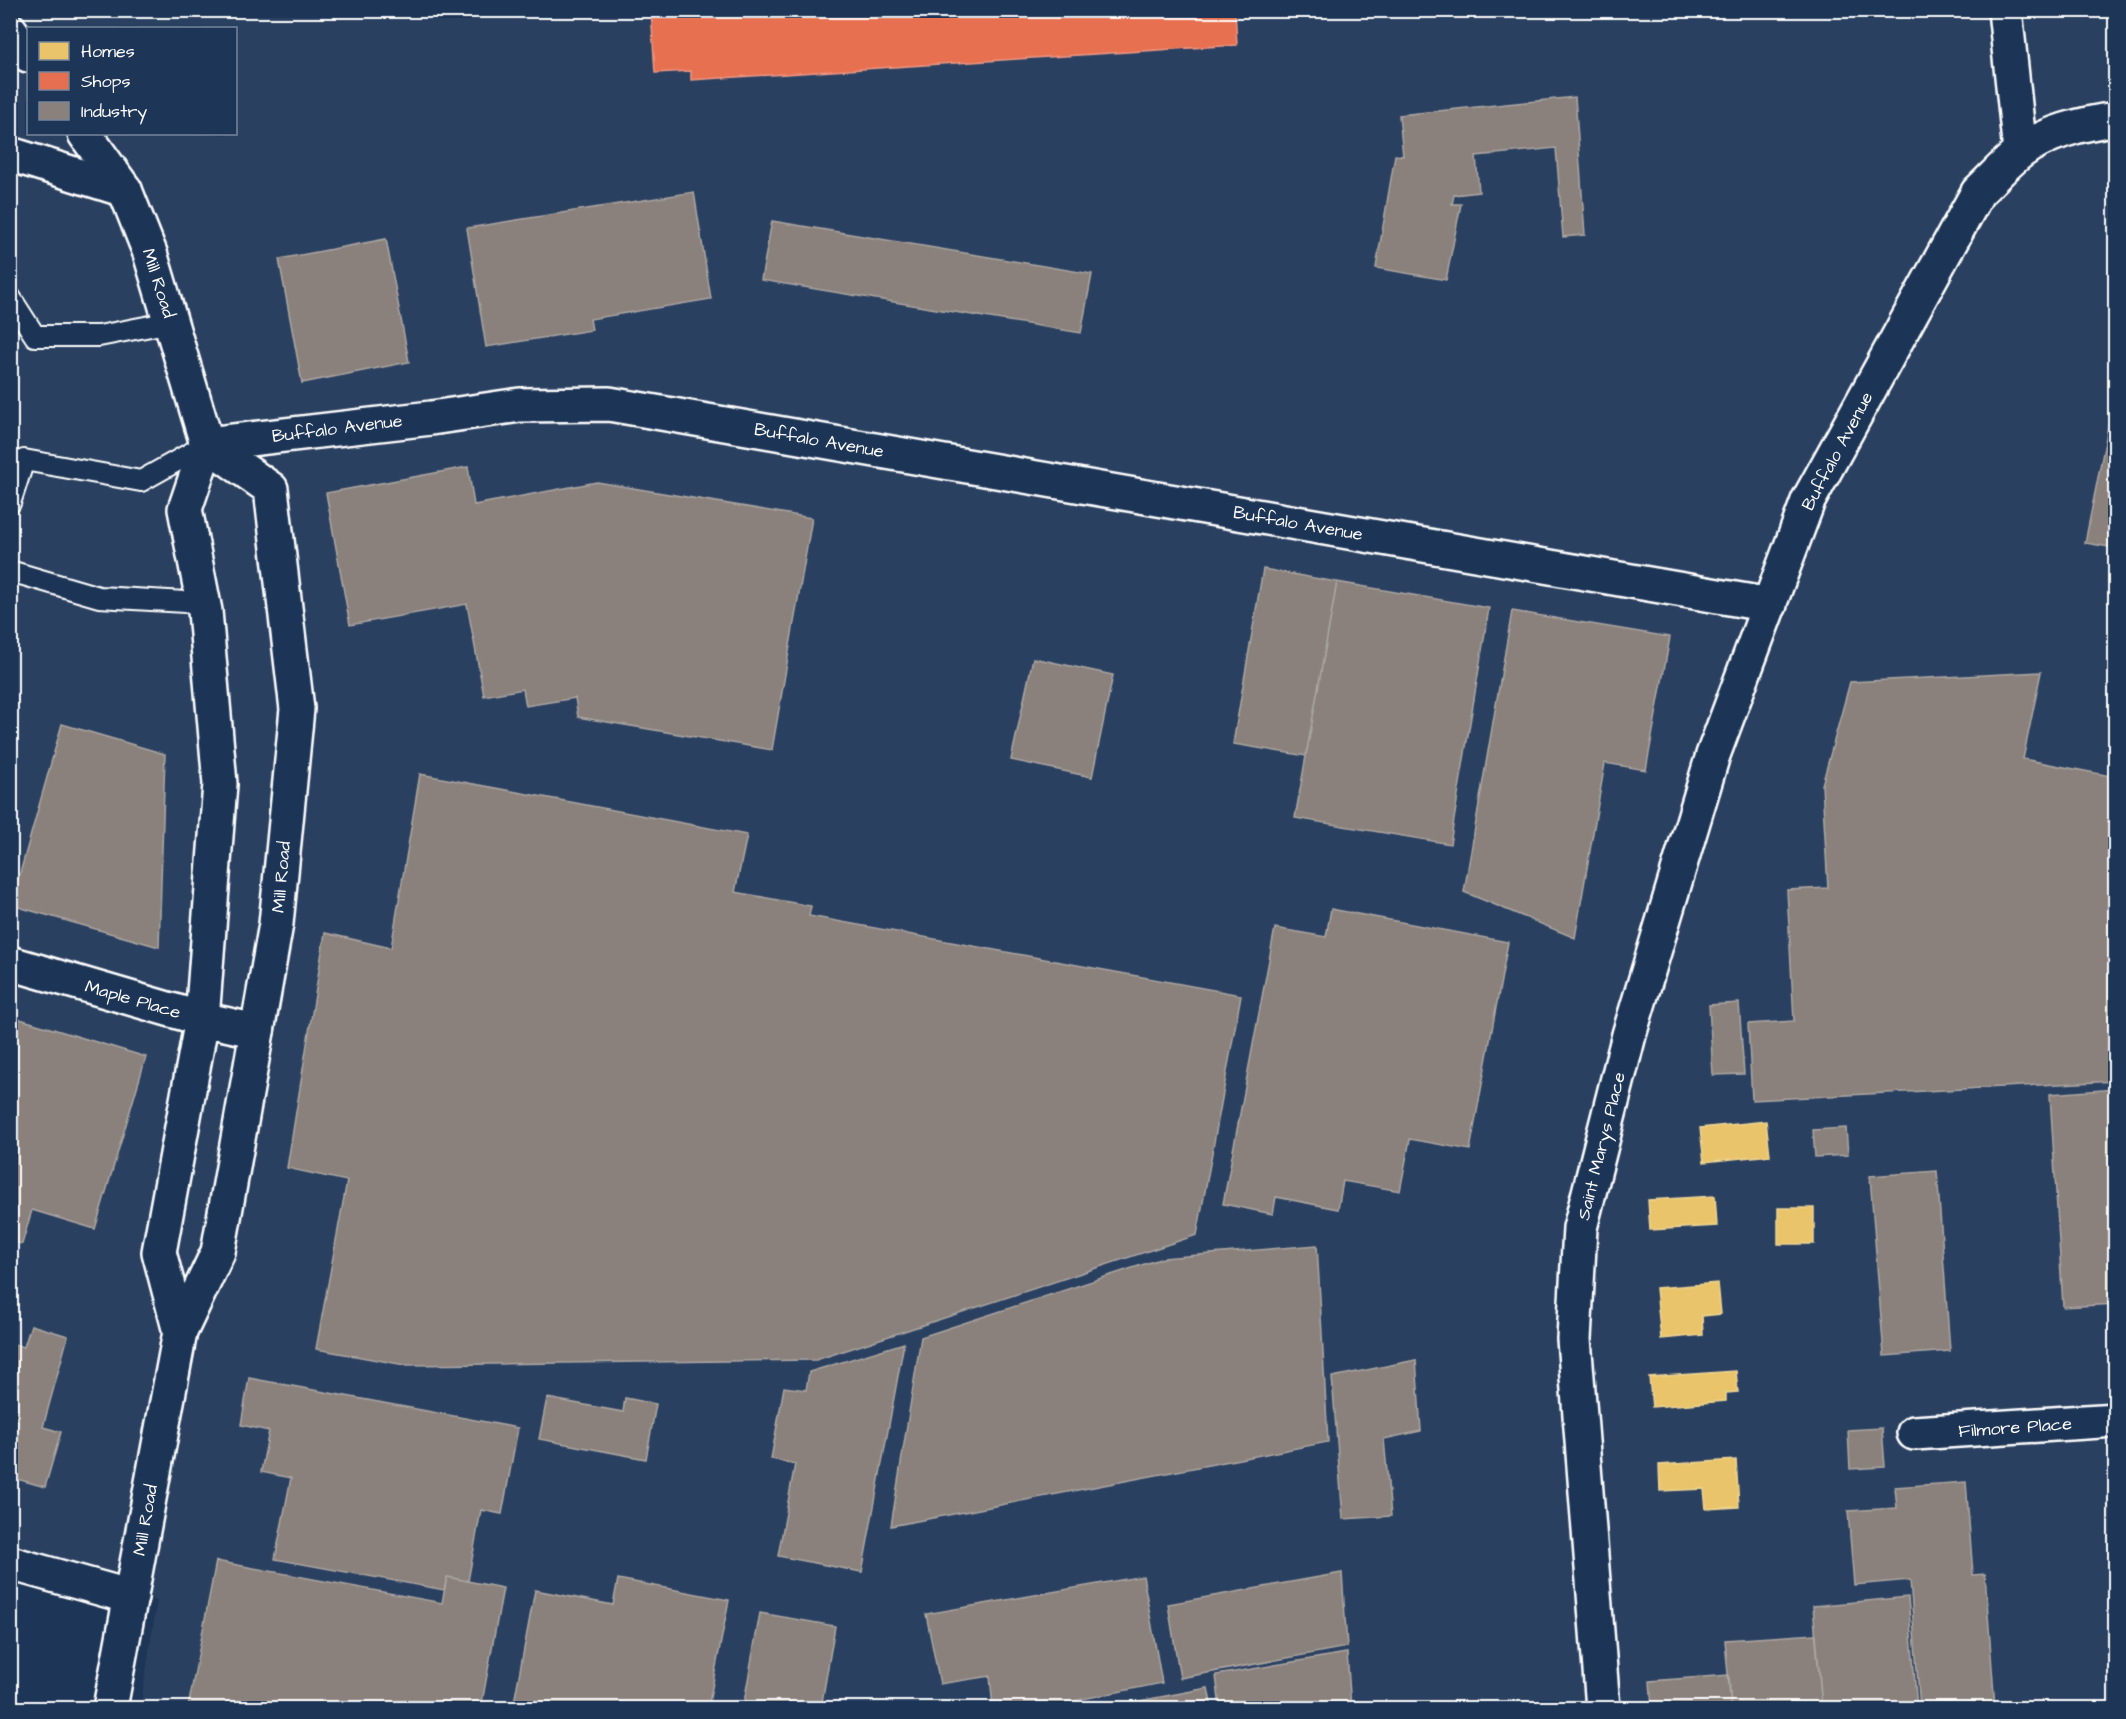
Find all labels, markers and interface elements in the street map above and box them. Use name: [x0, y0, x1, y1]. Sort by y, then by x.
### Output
legend: [27, 27, 237, 135]
text: Homes: [81, 39, 135, 64]
text: Shops: [81, 69, 131, 94]
text: Industry: [81, 99, 147, 125]
street label: Mill Road: [136, 245, 182, 321]
street label: Buffalo Avenue: [1796, 387, 1879, 515]
street label: Buffalo Avenue: [270, 408, 404, 449]
street label: Buffalo Avenue: [752, 417, 886, 464]
street label: Buffalo Avenue: [1231, 500, 1365, 547]
street label: Mill Road: [266, 840, 297, 914]
street label: Maple Place: [82, 974, 184, 1025]
street label: Saint Marys Place: [1571, 1069, 1633, 1223]
street label: Filmore Place: [1957, 1411, 2073, 1444]
street label: Mill Road: [127, 1483, 164, 1558]

